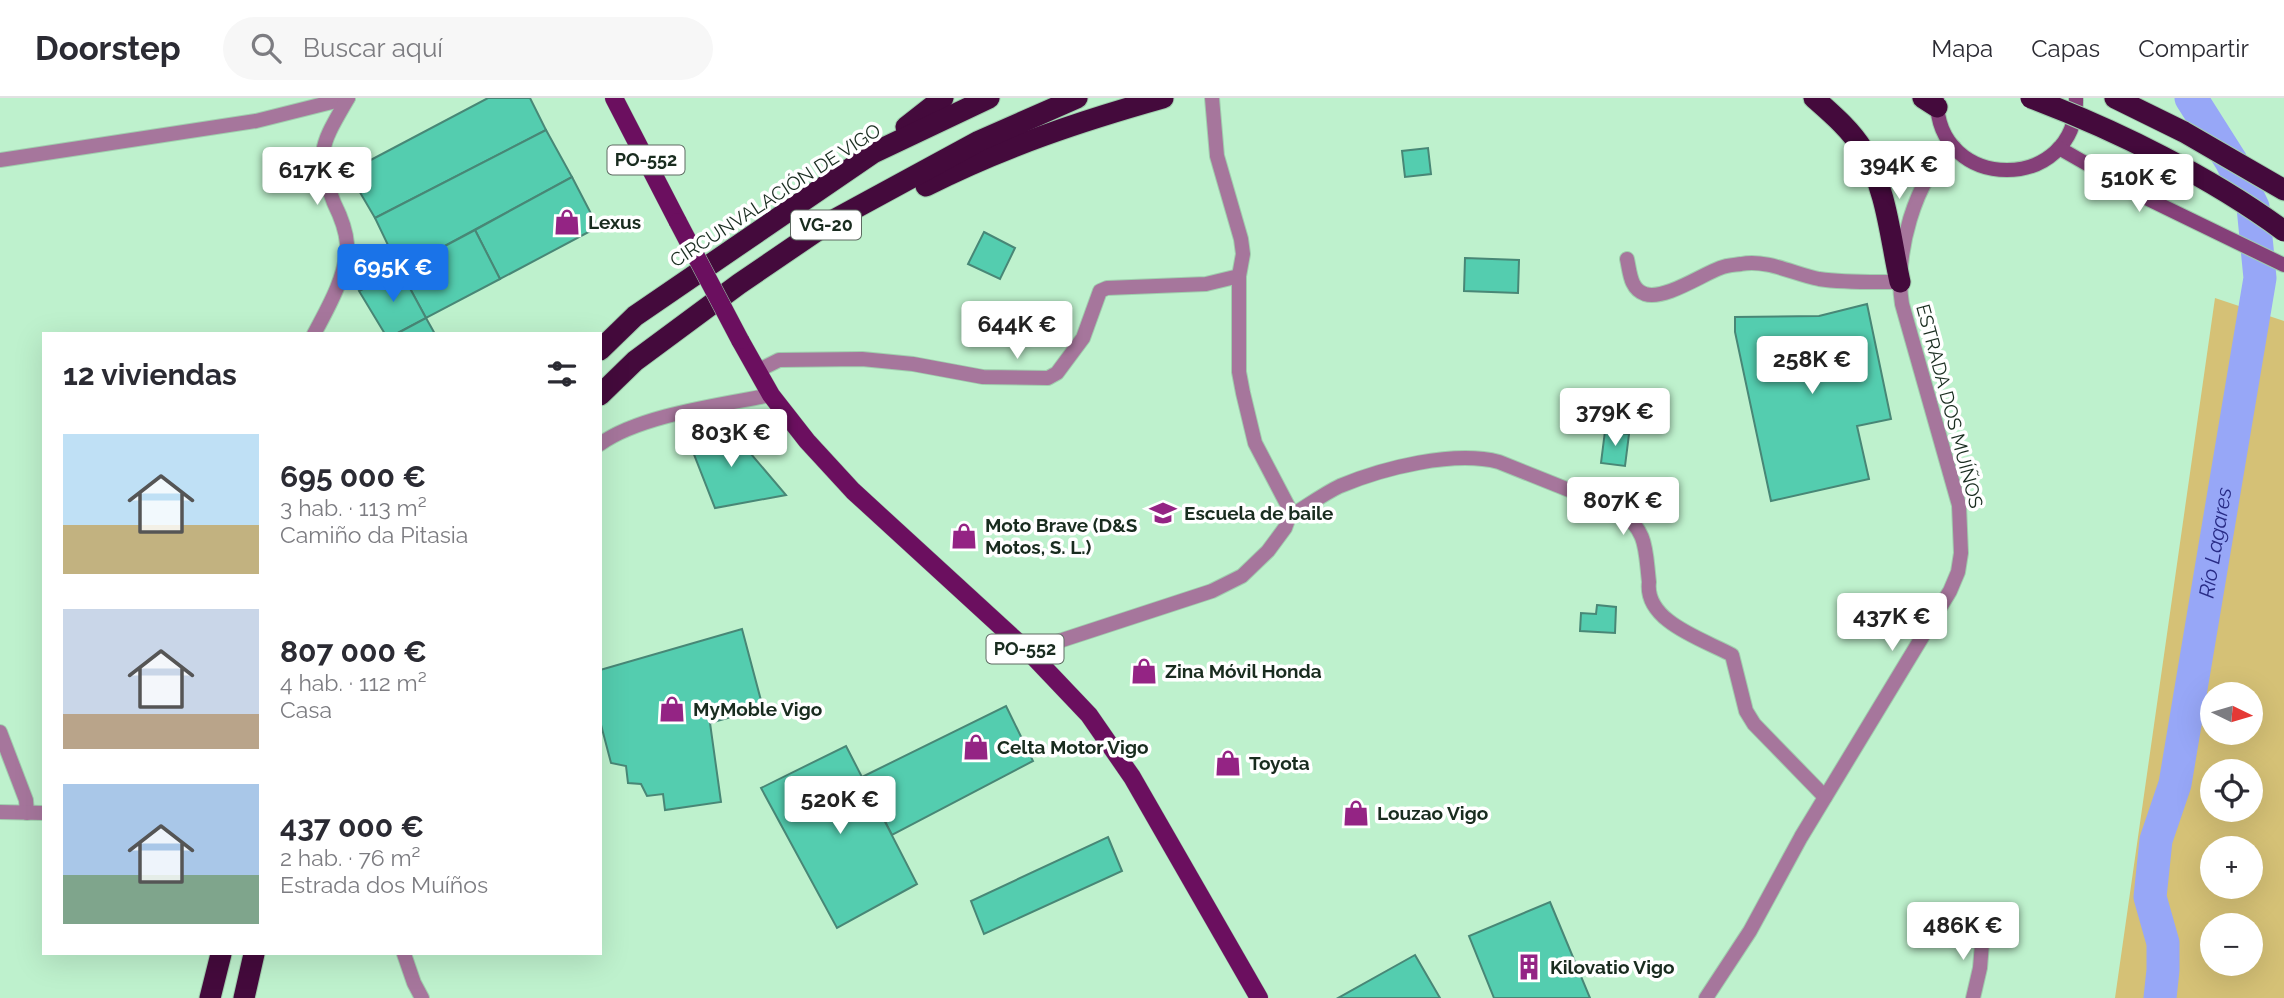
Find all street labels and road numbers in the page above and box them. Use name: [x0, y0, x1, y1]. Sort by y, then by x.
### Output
street label: CIRCUNVALACIÓN DE VIGO: [666, 119, 884, 271]
road number: PO-552: [608, 146, 684, 174]
road number: VG-20: [791, 210, 861, 240]
street label: ESTRADA DOS MUÍÑOS: [1912, 302, 1988, 510]
road number: PO-552: [986, 634, 1064, 664]

